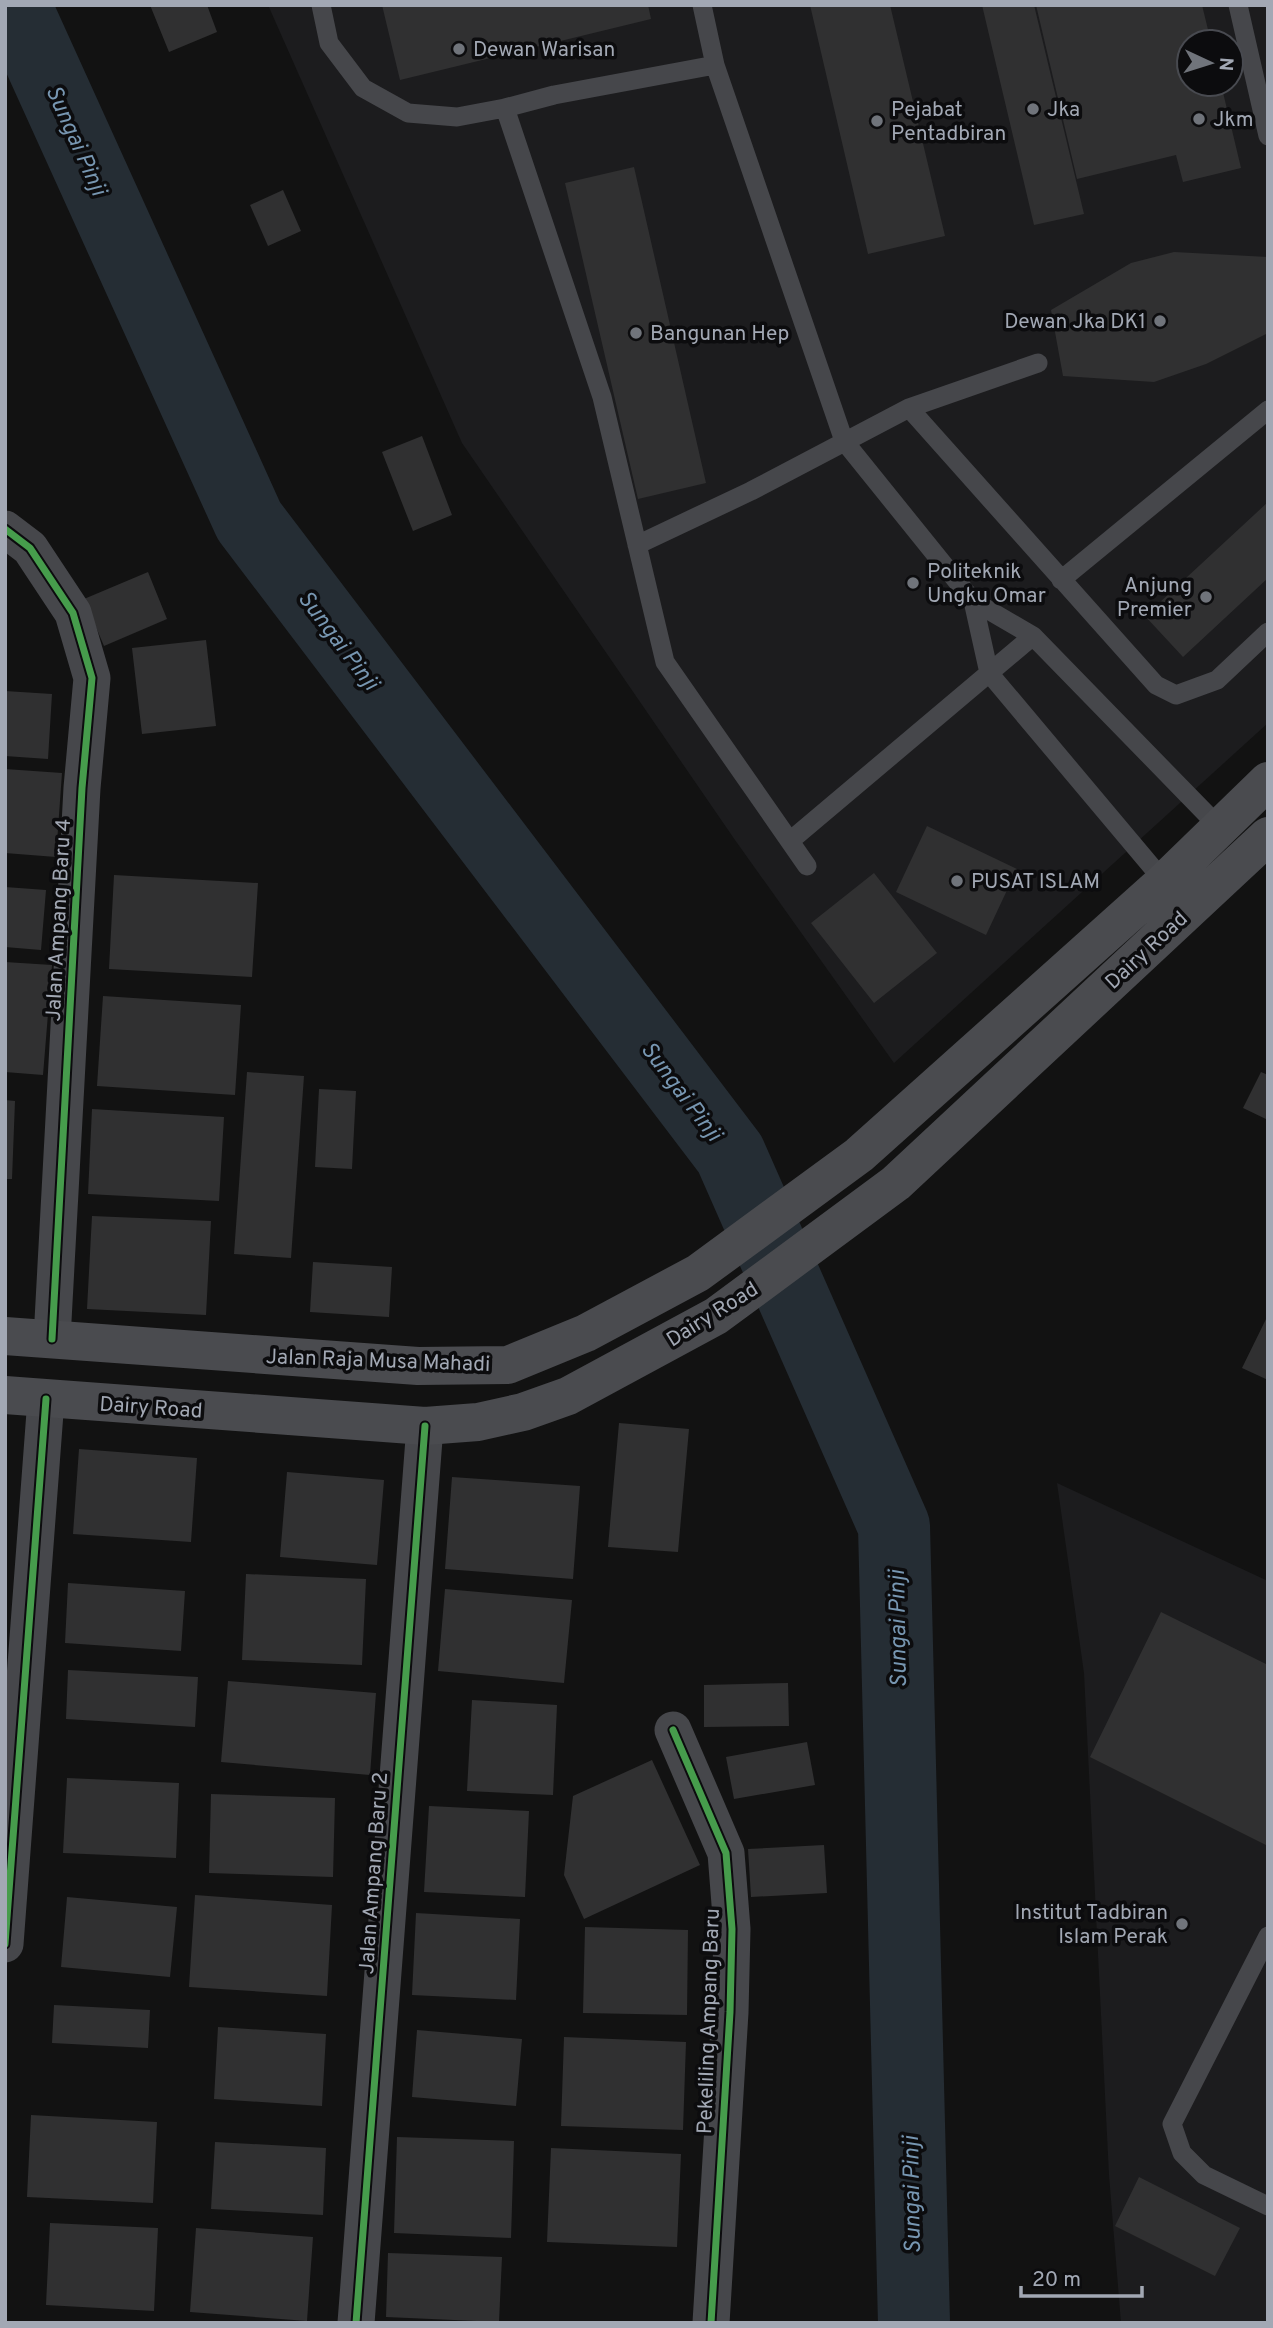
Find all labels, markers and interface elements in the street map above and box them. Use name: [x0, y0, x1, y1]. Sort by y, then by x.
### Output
north arrow: [1175, 28, 1245, 98]
place label: Dewan Warisan: [473, 37, 615, 64]
marker: Dewan Warisan: [451, 41, 467, 57]
text: N: [1213, 56, 1237, 72]
water label: Sungai Pinji: [37, 81, 112, 202]
place label: Pejabat Pentadbiran: [891, 97, 1006, 148]
place label: Jka: [1047, 97, 1080, 124]
marker: Jka: [1025, 101, 1041, 117]
place label: Jkm: [1213, 107, 1254, 134]
marker: Jkm: [1191, 111, 1207, 127]
marker: Pejabat Pentadbiran: [869, 113, 885, 129]
place label: Dewan Jka DK1: [1004, 309, 1146, 336]
marker: Dewan Jka DK1: [1152, 313, 1168, 329]
place label: Bangunan Hep: [650, 321, 789, 348]
marker: Bangunan Hep: [628, 325, 644, 341]
place label: Politeknik Ungku Omar: [927, 559, 1046, 610]
place label: Anjung Premier: [1117, 573, 1192, 624]
marker: Politeknik Ungku Omar: [905, 575, 921, 591]
water label: Sungai Pinji: [290, 586, 385, 698]
marker: Anjung Premier: [1198, 589, 1214, 605]
street label: Jalan Ampang Baru 4: [41, 818, 78, 1022]
place label: PUSAT ISLAM: [971, 869, 1100, 896]
marker: PUSAT ISLAM: [949, 873, 965, 889]
street label: Dairy Road: [1100, 906, 1194, 996]
water label: Sungai Pinji: [633, 1037, 728, 1149]
street label: Dairy Road: [662, 1276, 764, 1354]
street label: Jalan Raja Musa Mahadi: [265, 1344, 491, 1379]
street label: Dairy Road: [98, 1391, 203, 1426]
water label: Sungai Pinji: [884, 1568, 915, 1688]
street label: Jalan Ampang Baru 2: [354, 1771, 395, 1975]
place label: Institut Tadbiran Islam Perak: [1014, 1900, 1168, 1951]
street label: Pekeliling Ampang Baru: [692, 1908, 727, 2134]
marker: Institut Tadbiran Islam Perak: [1174, 1916, 1190, 1932]
water label: Sungai Pinji: [898, 2134, 929, 2254]
scale bar: [1021, 2254, 1142, 2298]
text: 20 m: [1032, 2267, 1081, 2294]

